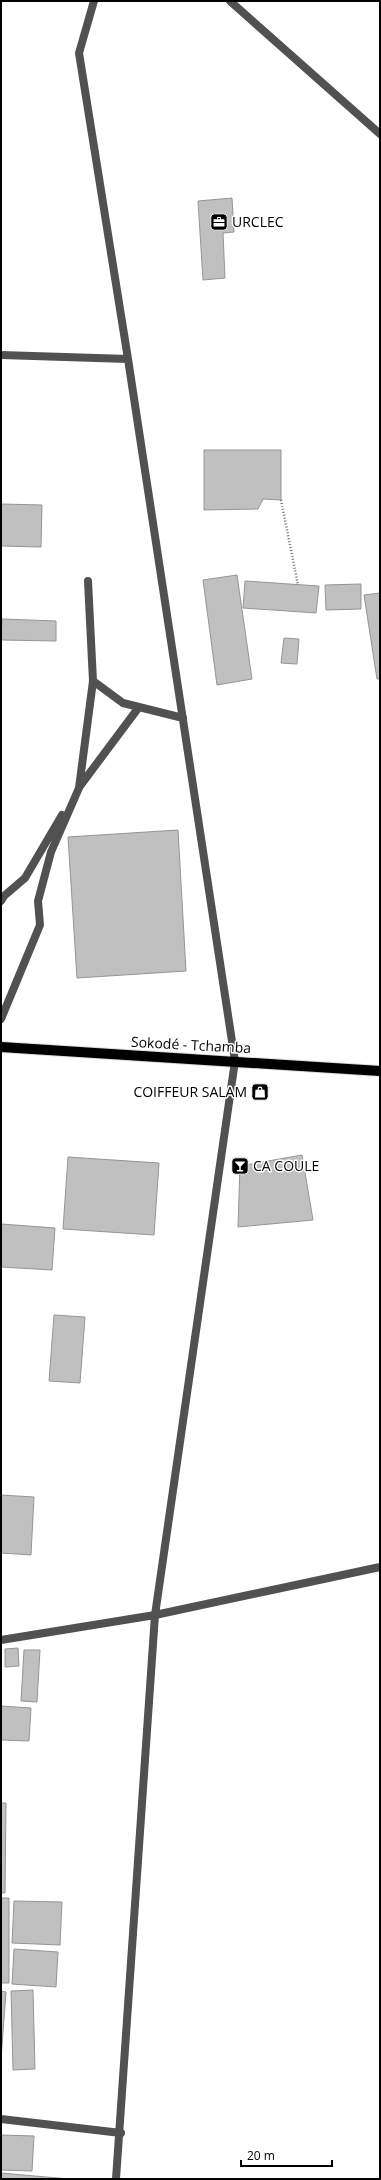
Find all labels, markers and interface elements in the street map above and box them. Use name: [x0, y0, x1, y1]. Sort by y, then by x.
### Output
office icon: URCLEC: [209, 212, 229, 232]
place label: URCLEC: [232, 212, 284, 231]
street label: Sokodé - Tchamba: [131, 1032, 252, 1057]
place label: COIFFEUR SALAM: [133, 1082, 247, 1101]
shop icon: COIFFEUR SALAM: [250, 1082, 270, 1102]
bar icon: CA COULE: [230, 1156, 250, 1176]
place label: CA COULE: [253, 1156, 319, 1175]
scale bar: [241, 2142, 332, 2168]
text: 20 m: [247, 2147, 275, 2164]

